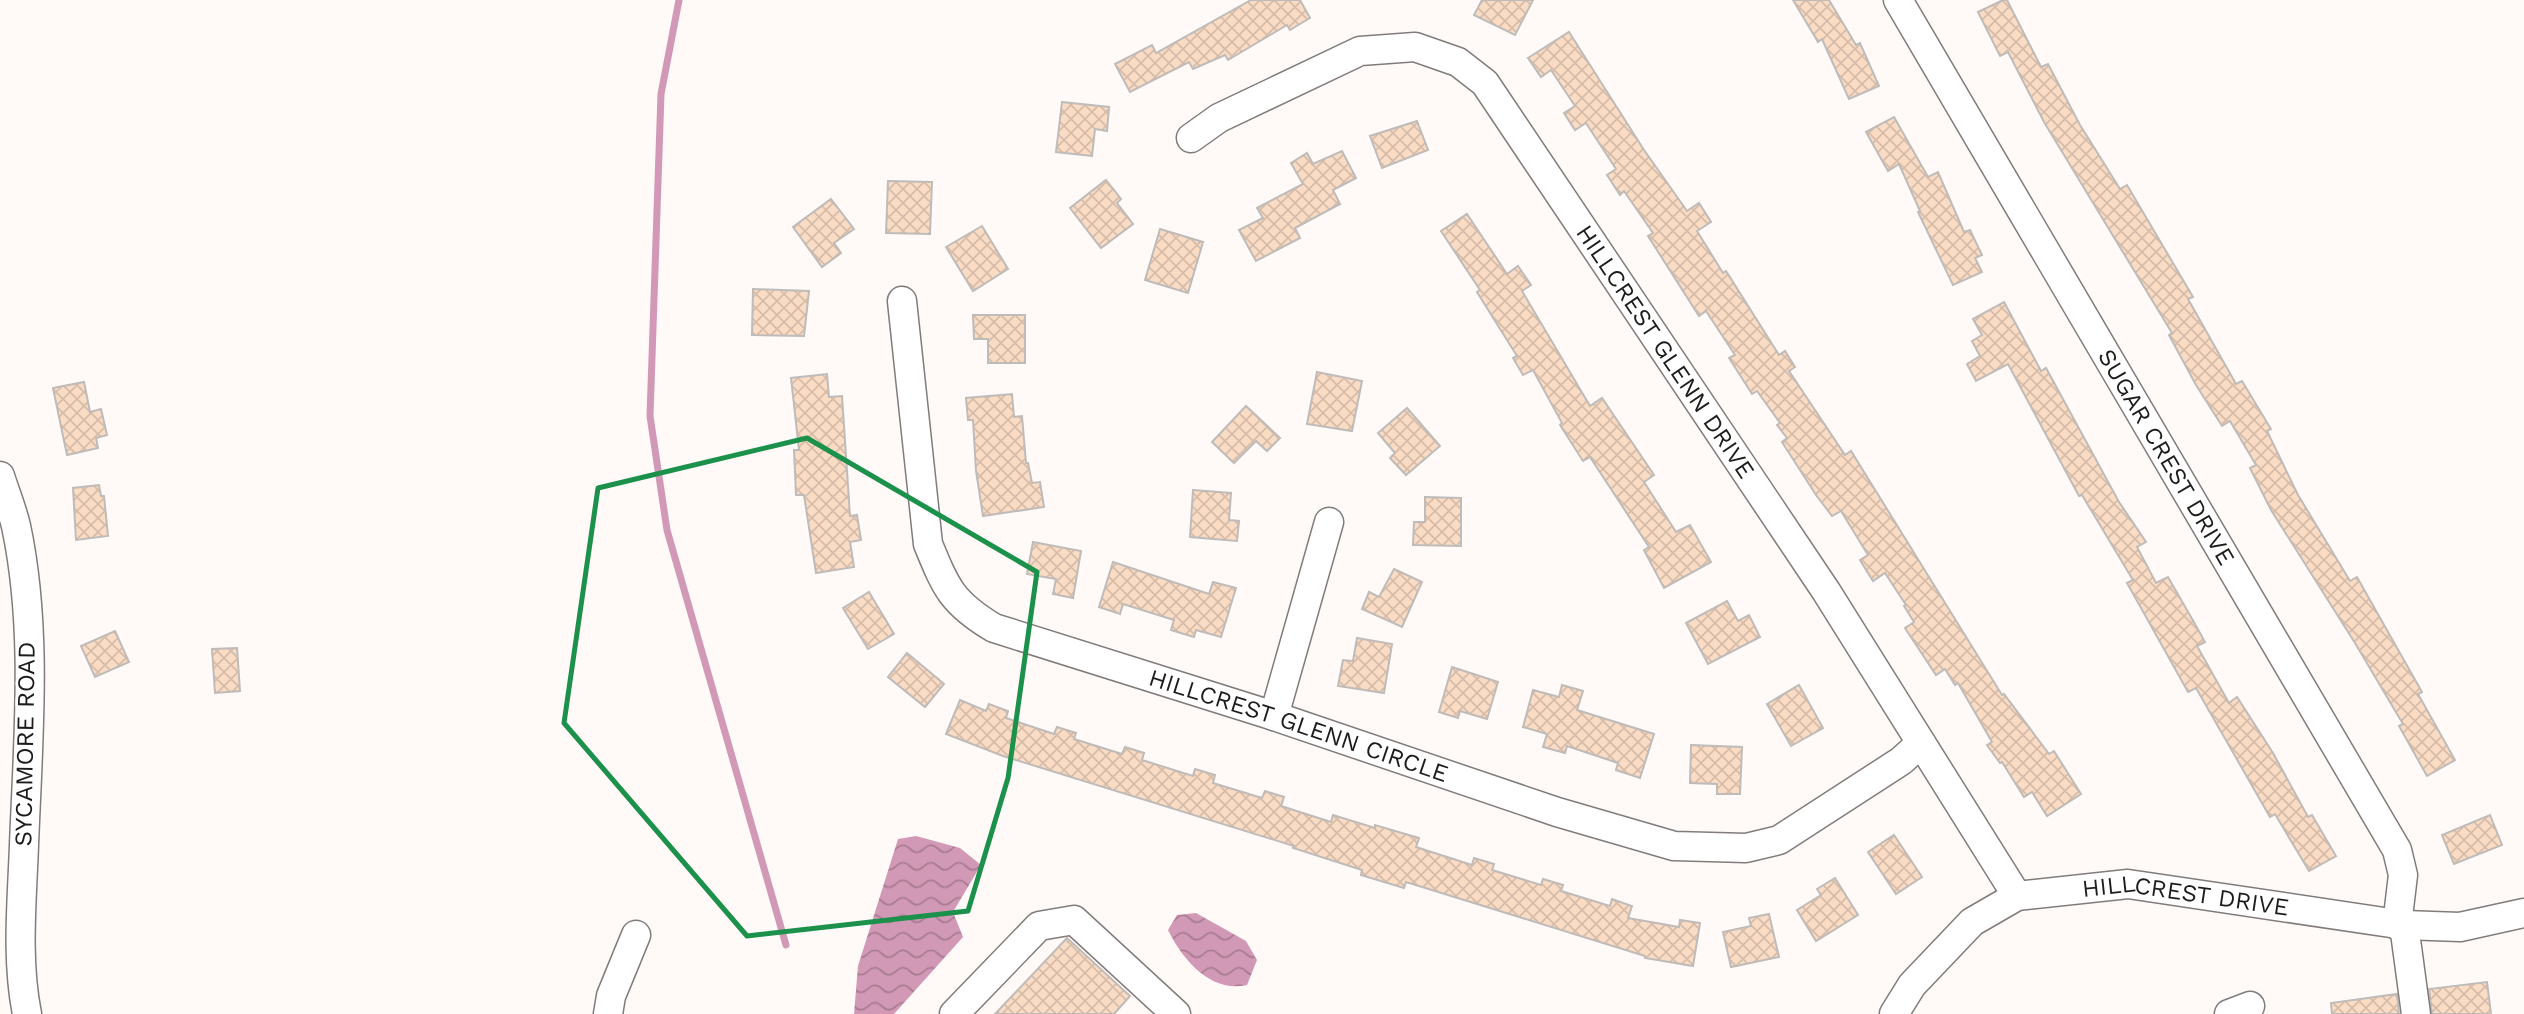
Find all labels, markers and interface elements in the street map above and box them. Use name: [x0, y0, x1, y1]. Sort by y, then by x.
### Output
street label: HILLCREST GLENN DRIVE: [1570, 220, 1760, 484]
street label: SUGAR CREST DRIVE: [2092, 344, 2241, 570]
street label: SYCAMORE ROAD: [9, 641, 41, 847]
street label: HILLCREST GLENN CIRCLE: [1145, 664, 1452, 788]
street label: HILLCREST DRIVE: [2081, 869, 2291, 922]

